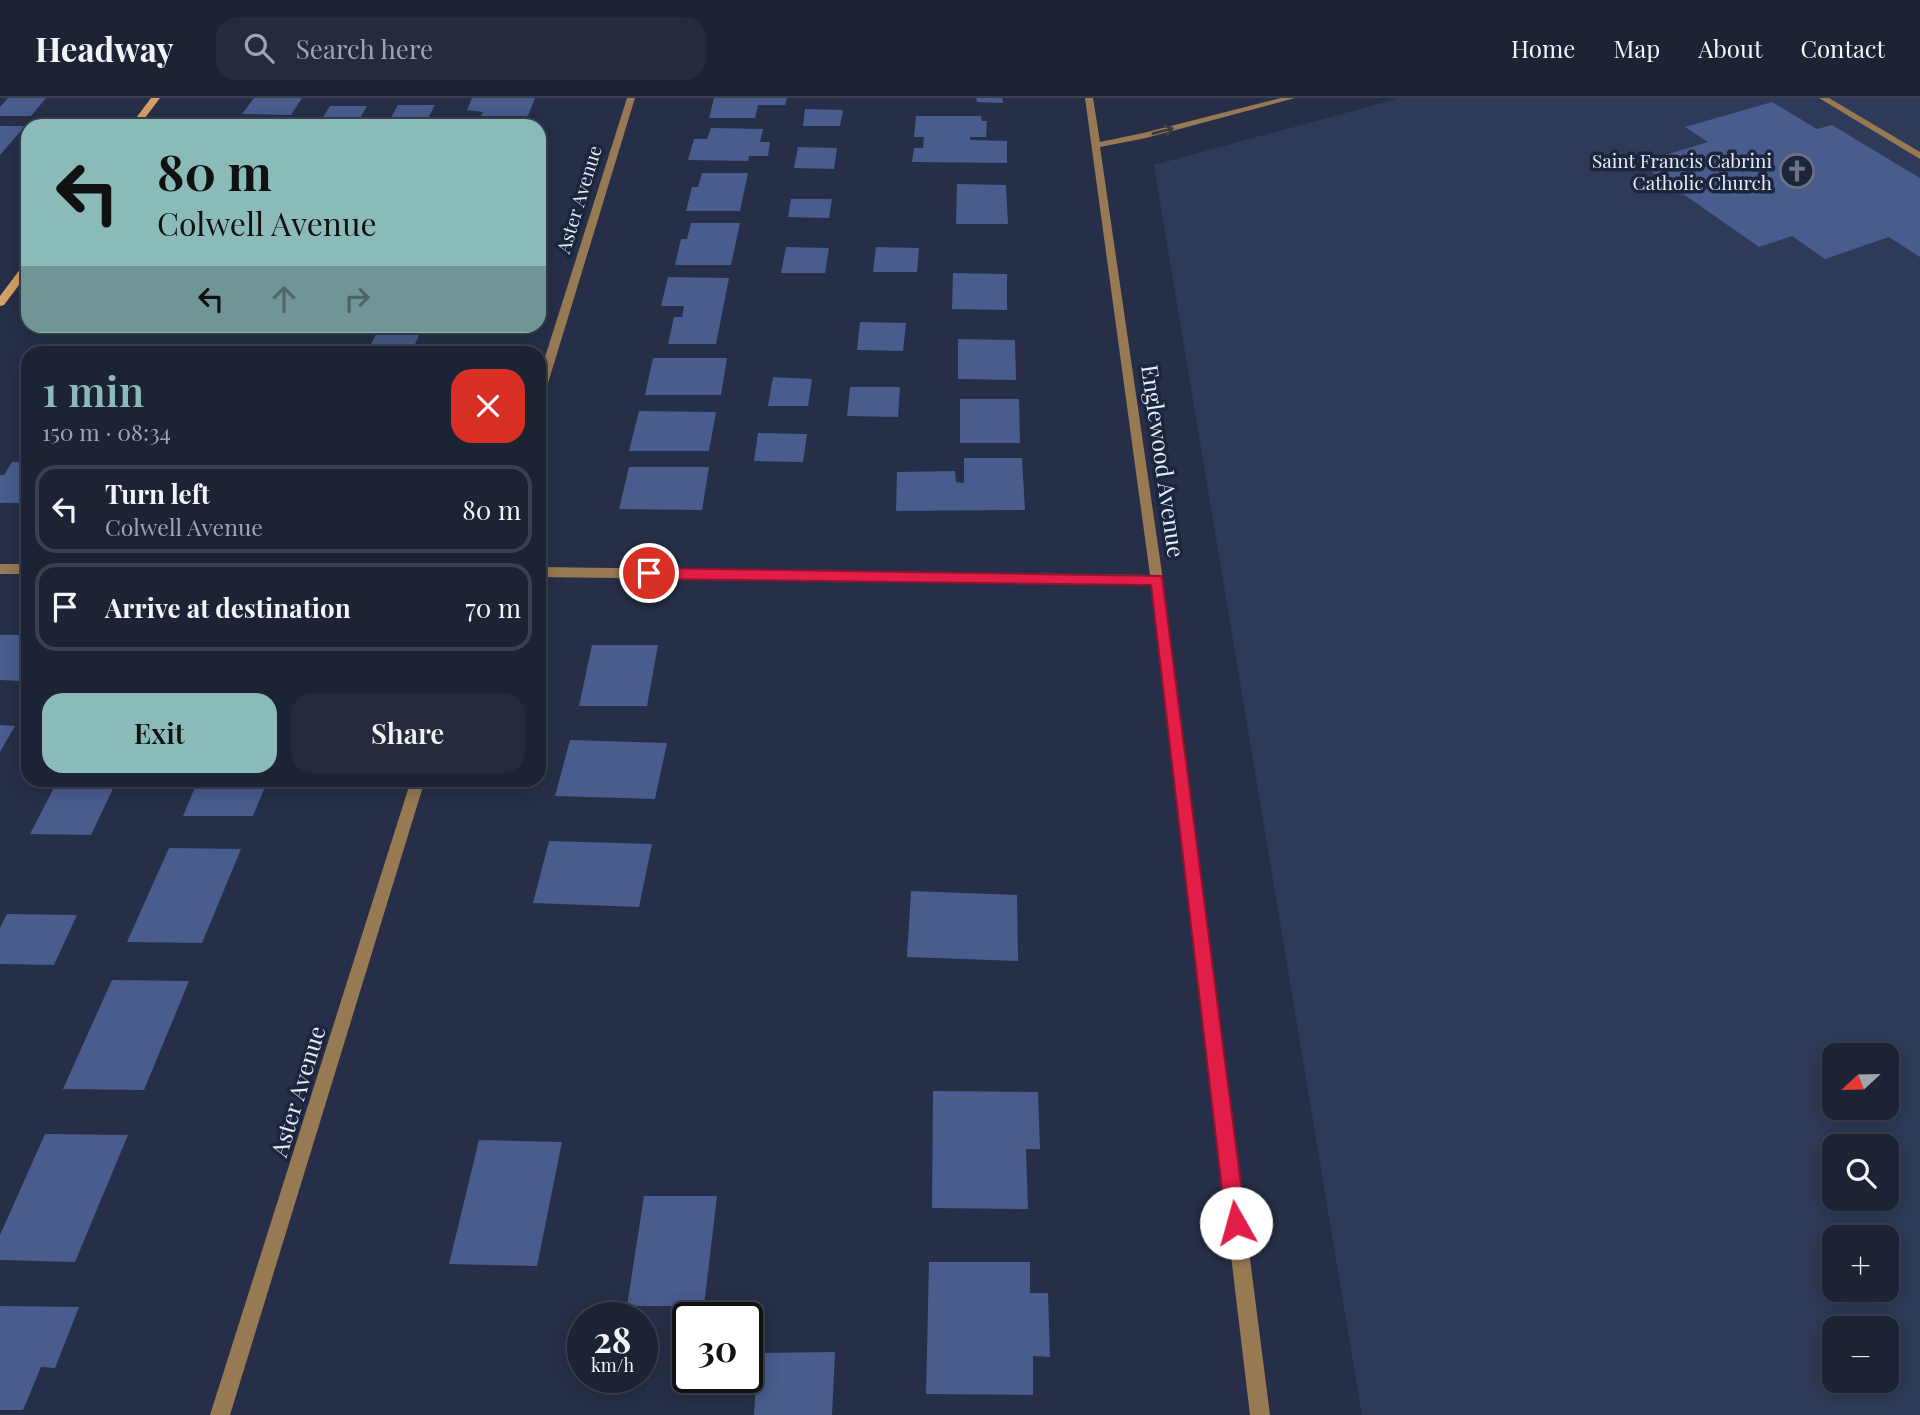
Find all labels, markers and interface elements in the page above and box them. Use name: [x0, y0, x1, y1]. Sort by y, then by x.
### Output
search box: [216, 17, 706, 80]
text: Headway: [35, 26, 174, 70]
icon: search: [240, 29, 278, 67]
text: Search here: [296, 31, 433, 66]
text: Home: [1511, 32, 1575, 64]
text: Map: [1613, 32, 1660, 64]
text: About: [1698, 32, 1762, 64]
text: Contact: [1800, 32, 1885, 64]
one-way arrow: [1151, 124, 1174, 137]
text: 80 m: [157, 138, 272, 203]
street label: Aster Avenue: [549, 142, 607, 257]
icon: left: [42, 147, 133, 238]
place label: Saint Francis Cabrini Catholic Church: [1592, 147, 1772, 195]
church icon: Saint Francis Cabrini Catholic Church: [1778, 152, 1816, 190]
text: Colwell Avenue: [157, 201, 377, 244]
icon: left: [192, 280, 230, 318]
icon: ahead: [265, 280, 303, 318]
icon: right: [338, 280, 376, 318]
text: 1 min: [42, 362, 144, 418]
street label: Englewood Avenue: [1135, 363, 1193, 559]
button: close: [451, 369, 525, 443]
text: 150 m · 08:34: [42, 416, 171, 447]
text: Turn left: [105, 476, 210, 511]
icon: left: [46, 490, 84, 528]
text: 80 m: [462, 492, 521, 527]
text: Colwell Avenue: [105, 511, 263, 542]
pin: [619, 543, 679, 603]
icon: arrive: [630, 554, 668, 592]
icon: arrive: [46, 588, 84, 626]
text: Arrive at destination: [105, 590, 351, 625]
text: 70 m: [465, 590, 521, 625]
button: Exit: [42, 693, 277, 773]
button: Share: [291, 693, 525, 773]
street label: Aster Avenue: [262, 1022, 332, 1161]
north arrow: [1822, 1043, 1899, 1120]
map controls: [1822, 1043, 1899, 1393]
button: search: [1822, 1134, 1899, 1211]
position arrow: [1199, 1186, 1273, 1260]
button: +: [1822, 1225, 1899, 1302]
speed limit sign: 30: [672, 1302, 763, 1393]
text: 28: [594, 1315, 631, 1362]
button: −: [1822, 1316, 1899, 1393]
text: km/h: [591, 1353, 634, 1377]

